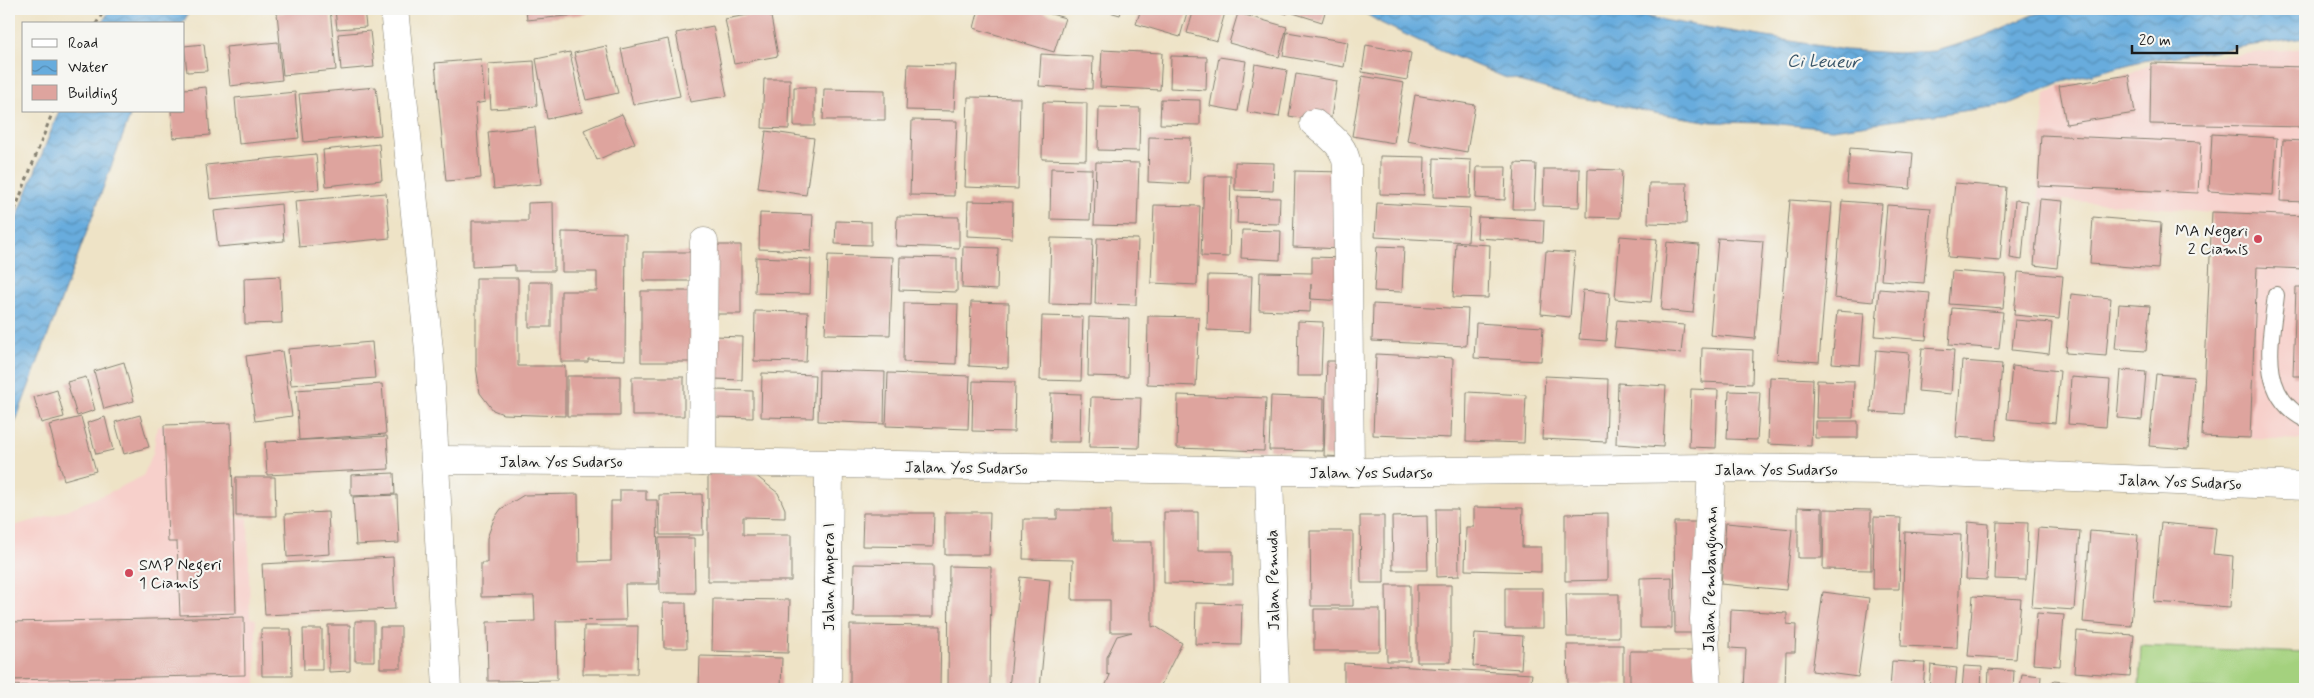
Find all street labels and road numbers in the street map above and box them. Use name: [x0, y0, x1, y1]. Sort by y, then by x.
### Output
street label: Jalan Yos Sudarso: [499, 452, 623, 473]
street label: Jalan Yos Sudarso: [904, 457, 1028, 480]
street label: Jalan Yos Sudarso: [1714, 460, 1838, 481]
street label: Jalan Yos Sudarso: [1309, 463, 1433, 484]
street label: Jalan Yos Sudarso: [2118, 470, 2242, 495]
street label: Jalan Pembangunan: [1699, 506, 1723, 652]
street label: Jalan Ampera I: [819, 523, 840, 631]
street label: Jalan Pemuda: [1262, 529, 1285, 631]

